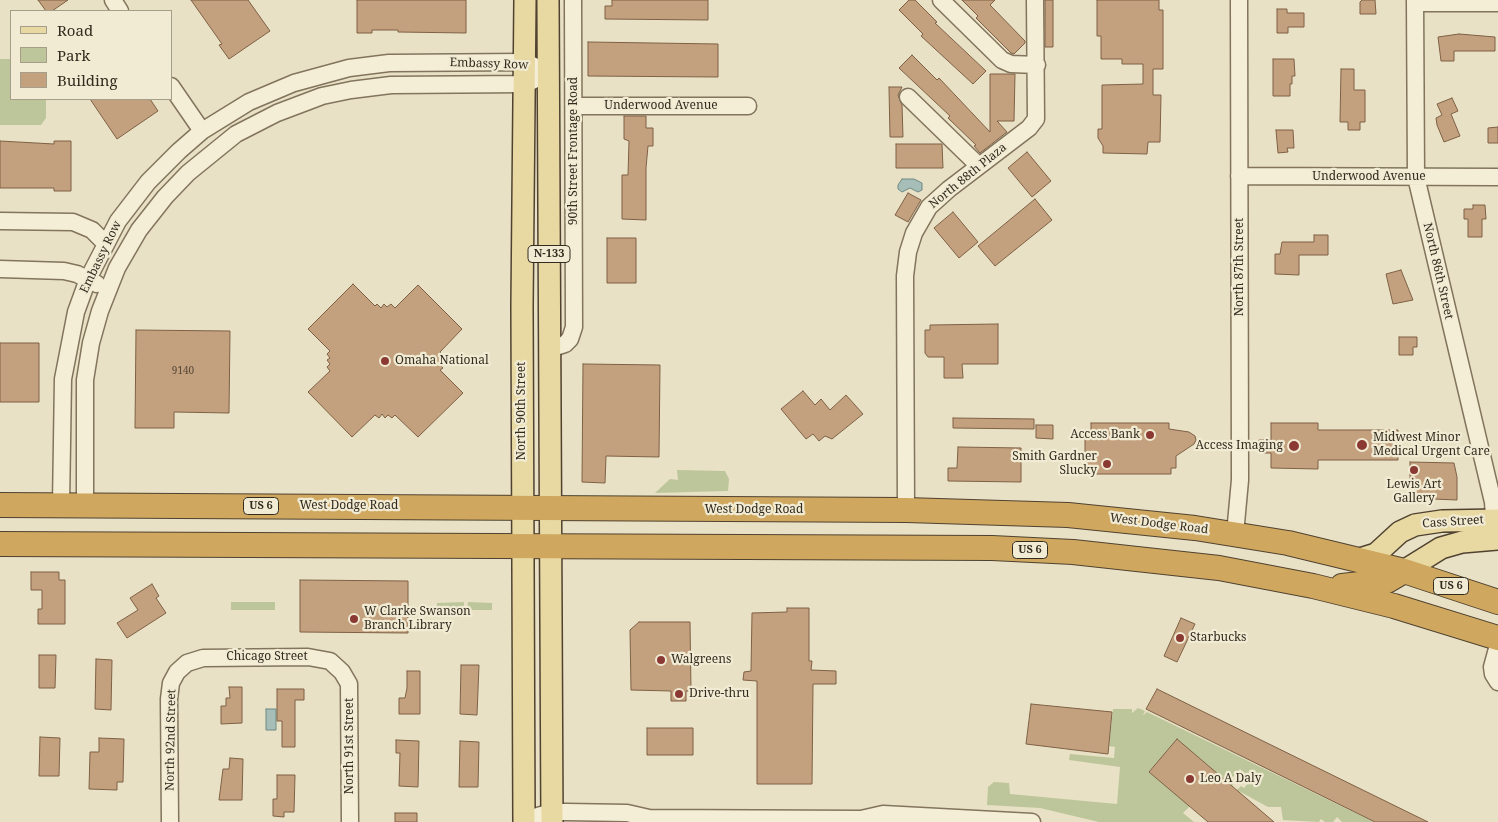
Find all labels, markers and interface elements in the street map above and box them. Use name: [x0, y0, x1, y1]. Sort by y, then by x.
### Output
legend: [10, 10, 172, 100]
text: Road: [57, 20, 93, 40]
text: Park: [57, 45, 90, 65]
street label: Embassy Row: [449, 55, 529, 73]
text: Building: [57, 70, 118, 90]
street label: 90th Street Frontage Road: [567, 77, 581, 225]
street label: Underwood Avenue: [604, 99, 718, 113]
street label: North 88th Plaza: [926, 140, 1010, 212]
street label: Underwood Avenue: [1312, 170, 1426, 184]
street label: Embassy Row: [77, 218, 125, 296]
street label: North 87th Street: [1233, 218, 1247, 316]
street label: North 86th Street: [1420, 221, 1456, 321]
road number: N-133: [528, 245, 570, 262]
place label: Omaha National: [395, 354, 489, 368]
marker: Omaha National: [379, 355, 391, 367]
street label: North 90th Street: [515, 362, 529, 460]
house number: 9140: [172, 365, 194, 377]
place label: Access Bank: [1070, 428, 1140, 442]
marker: Access Bank: [1144, 429, 1156, 441]
place label: Midwest Minor Medical Urgent Care: [1373, 431, 1490, 459]
marker: Midwest Minor Medical Urgent Care: [1355, 438, 1369, 452]
place label: Access Imaging: [1196, 439, 1283, 453]
marker: Access Imaging: [1287, 439, 1301, 453]
place label: Smith Gardner Slucky: [1012, 450, 1097, 478]
marker: Smith Gardner Slucky: [1101, 458, 1113, 470]
marker: Lewis Art Gallery: [1408, 464, 1420, 476]
place label: Lewis Art Gallery: [1387, 478, 1441, 506]
road number: US 6: [244, 498, 278, 514]
street label: West Dodge Road: [300, 499, 398, 513]
street label: West Dodge Road: [705, 503, 803, 517]
street label: West Dodge Road: [1109, 511, 1209, 537]
street label: Cass Street: [1422, 513, 1484, 531]
road number: US 6: [1012, 542, 1048, 558]
road number: US 6: [1434, 578, 1468, 594]
place label: W Clarke Swanson Branch Library: [364, 605, 471, 633]
marker: W Clarke Swanson Branch Library: [348, 613, 360, 625]
place label: Starbucks: [1190, 631, 1246, 645]
marker: Starbucks: [1174, 632, 1186, 644]
street label: Chicago Street: [226, 650, 308, 664]
place label: Walgreens: [671, 653, 731, 667]
marker: Walgreens: [655, 654, 667, 666]
place label: Drive-thru: [689, 687, 749, 701]
marker: Drive-thru: [673, 688, 685, 700]
street label: North 92nd Street: [163, 689, 179, 791]
street label: North 91st Street: [343, 698, 357, 794]
place label: Leo A Daly: [1200, 772, 1261, 786]
marker: Leo A Daly: [1184, 773, 1196, 785]

